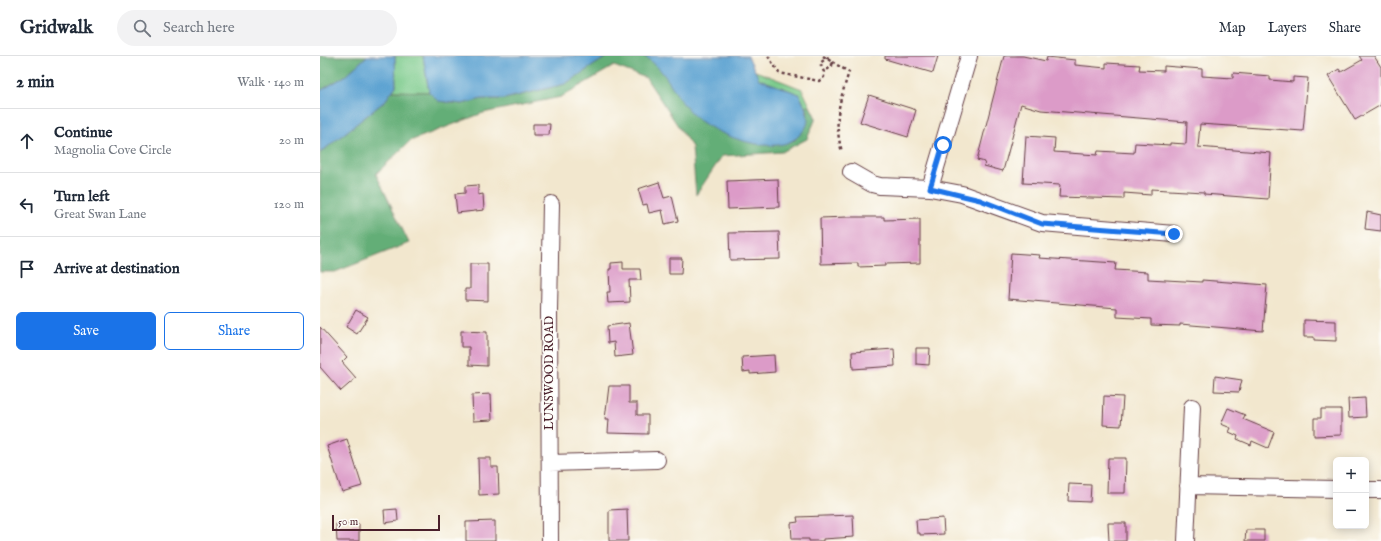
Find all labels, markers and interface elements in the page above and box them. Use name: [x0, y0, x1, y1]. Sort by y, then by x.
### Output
search box: [117, 10, 397, 46]
text: Gridwalk: [20, 16, 93, 40]
icon: search: [131, 17, 153, 39]
text: Search here: [163, 18, 235, 37]
text: Map: [1219, 19, 1246, 37]
text: Layers: [1268, 19, 1307, 37]
text: Share: [1329, 19, 1361, 37]
text: 2 min: [16, 72, 54, 93]
text: Walk · 140 m: [237, 74, 304, 91]
text: Continue: [54, 123, 112, 142]
icon: ahead: [16, 130, 38, 152]
text: 20 m: [279, 132, 304, 149]
route start: [934, 136, 952, 154]
text: Magnolia Cove Circle: [54, 142, 172, 159]
text: Turn left: [54, 187, 110, 206]
icon: left: [16, 194, 38, 216]
text: 120 m: [274, 196, 304, 213]
text: Great Swan Lane: [54, 206, 146, 223]
route end: [1165, 225, 1183, 243]
icon: arrive: [16, 258, 38, 280]
text: Arrive at destination: [54, 259, 180, 278]
button: Save: [16, 312, 156, 350]
button: Share: [164, 312, 304, 350]
street label: LUNSWOOD ROAD: [542, 315, 557, 430]
map controls: [1333, 457, 1369, 529]
button: +: [1333, 457, 1369, 493]
button: −: [1333, 493, 1369, 529]
scale bar: [332, 513, 440, 532]
text: 50 m: [338, 515, 358, 529]

